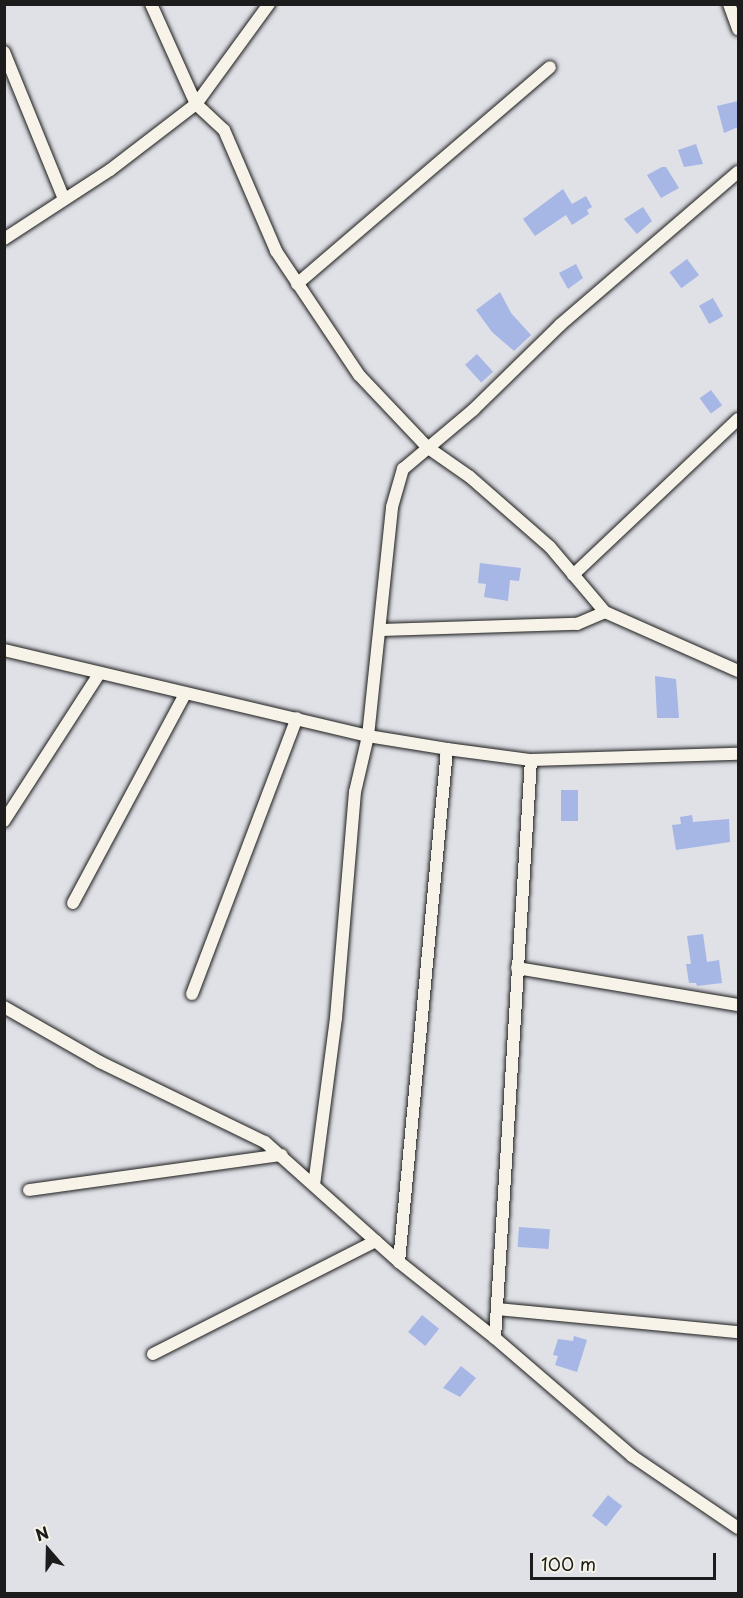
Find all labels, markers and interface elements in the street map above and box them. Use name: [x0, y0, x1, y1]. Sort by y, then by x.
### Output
north arrow: [18, 1520, 78, 1580]
text: N: [32, 1520, 52, 1547]
scale bar: [533, 1541, 719, 1579]
text: 100 m: [541, 1550, 596, 1577]

